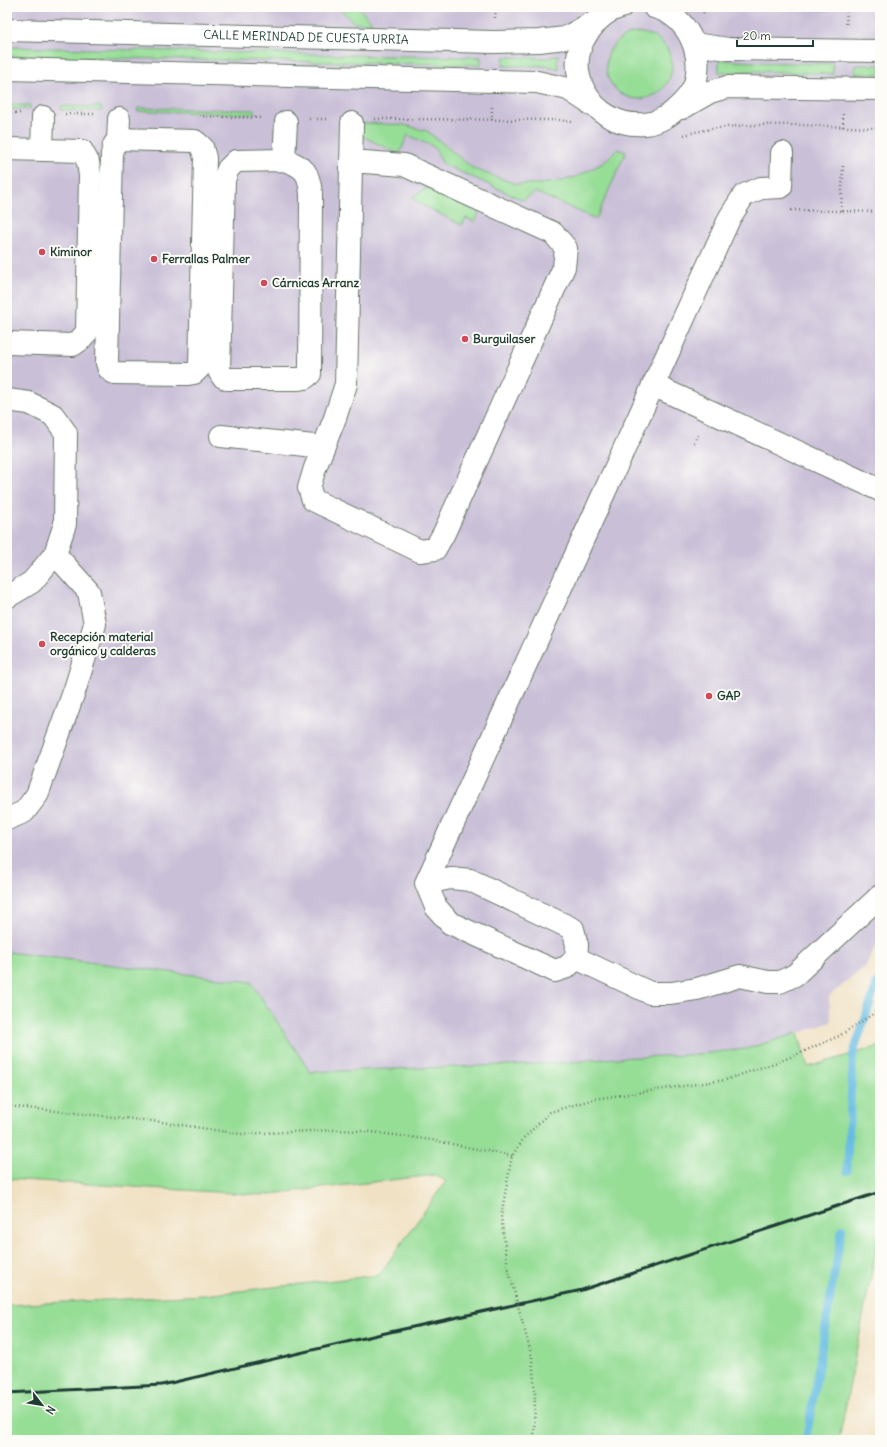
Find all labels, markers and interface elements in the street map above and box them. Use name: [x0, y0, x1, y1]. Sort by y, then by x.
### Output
scale bar: [737, 22, 813, 48]
street label: CALLE MERINDAD DE CUESTA URRIA: [203, 27, 409, 47]
text: 20 m: [743, 28, 771, 43]
place label: Kiminor: [50, 244, 92, 259]
marker: Kiminor: [37, 247, 47, 257]
place label: Ferrallas Palmer: [162, 251, 250, 266]
marker: Ferrallas Palmer: [149, 254, 159, 264]
place label: Cárnicas Arranz: [272, 275, 360, 290]
marker: Cárnicas Arranz: [259, 278, 269, 288]
place label: Burguilaser: [473, 331, 535, 347]
marker: Burguilaser: [460, 334, 470, 344]
place label: Recepción material orgánico y calderas: [50, 629, 157, 659]
marker: Recepción material orgánico y calderas: [37, 639, 47, 649]
place label: GAP: [717, 688, 741, 703]
marker: GAP: [704, 691, 714, 701]
north arrow: [22, 1385, 62, 1425]
text: N: [43, 1403, 59, 1417]

